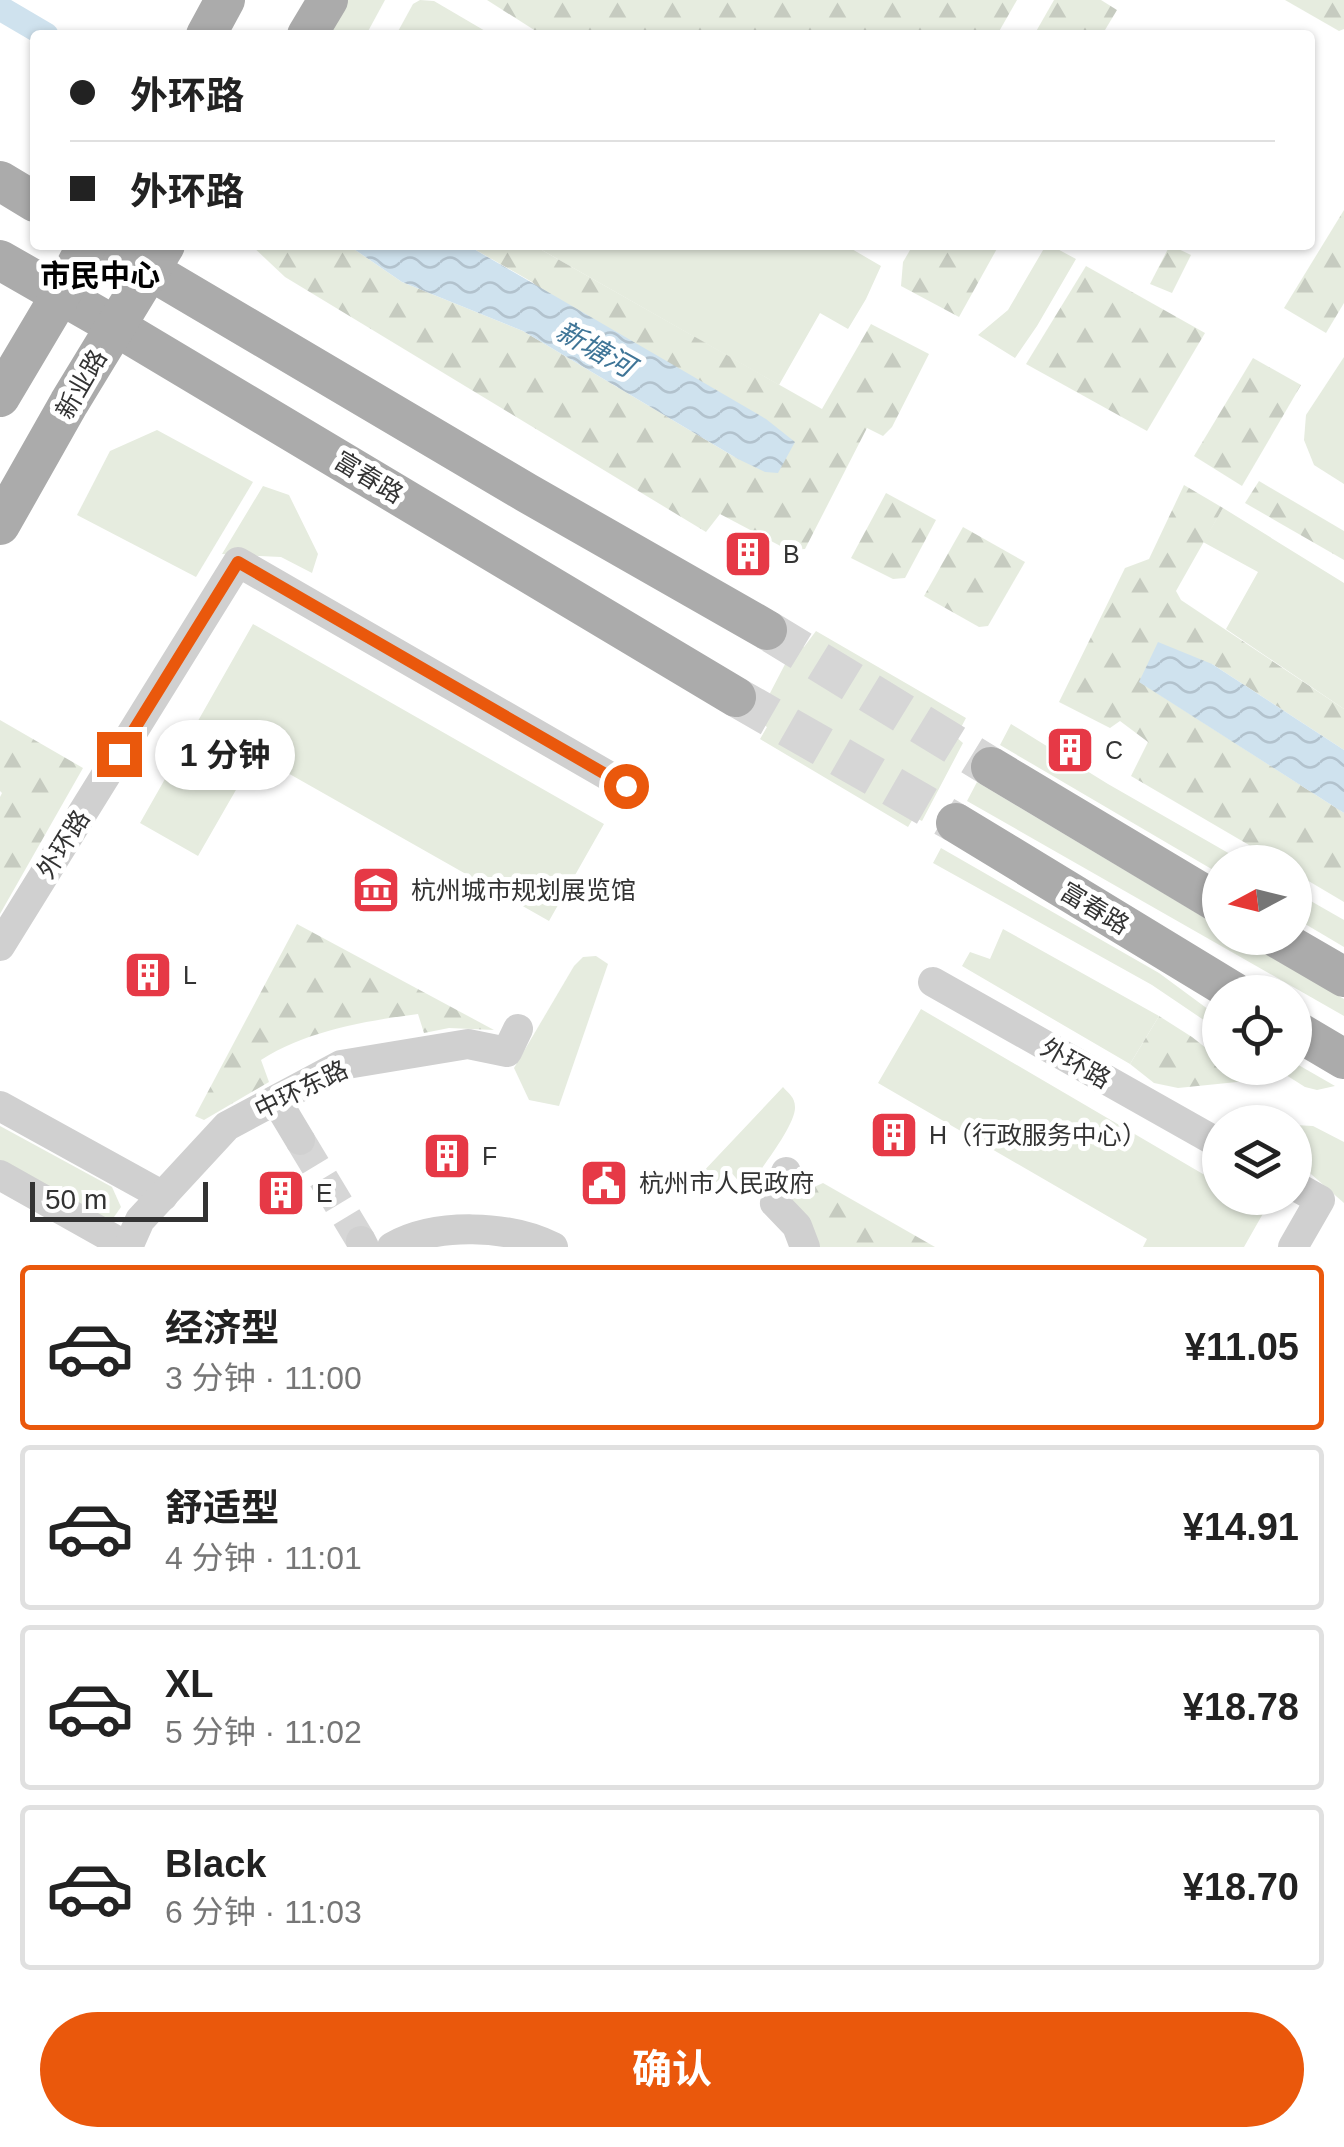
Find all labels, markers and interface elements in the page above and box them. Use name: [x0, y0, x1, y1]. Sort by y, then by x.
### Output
text: 外环路: [130, 75, 244, 117]
text: 外环路: [130, 171, 244, 213]
district label: 市民中心: [40, 259, 160, 292]
water label: 新塘河: [551, 315, 644, 385]
street label: 新业路: [50, 345, 112, 423]
street label: 富春路: [330, 446, 408, 508]
building icon: B: [722, 528, 774, 580]
place label: B: [783, 540, 800, 568]
callout: 1 分钟: [154, 719, 294, 789]
building icon: C: [1044, 724, 1096, 776]
route end: [97, 732, 142, 777]
place label: C: [1105, 736, 1123, 764]
text: 1 分钟: [180, 737, 270, 773]
route start: [604, 764, 649, 809]
street label: 外环路: [31, 805, 95, 883]
north arrow: [1202, 845, 1312, 955]
map controls: [1202, 845, 1312, 1215]
museum icon: 杭州城市规划展览馆: [350, 864, 402, 916]
place label: 杭州城市规划展览馆: [411, 876, 636, 904]
street label: 富春路: [1056, 877, 1134, 939]
building icon: L: [122, 949, 174, 1001]
place label: L: [183, 961, 197, 989]
button: locate: [1202, 975, 1312, 1085]
street label: 外环路: [1036, 1033, 1116, 1093]
street label: 中环东路: [250, 1054, 352, 1124]
button: layers: [1202, 1105, 1312, 1215]
building icon: H（行政服务中心）: [868, 1109, 920, 1161]
place label: H（行政服务中心）: [929, 1121, 1147, 1149]
building icon: F: [421, 1130, 473, 1182]
place label: F: [482, 1142, 497, 1170]
public building icon: 杭州市人民政府: [578, 1157, 630, 1209]
building icon: E: [255, 1167, 307, 1219]
place label: 杭州市人民政府: [639, 1169, 814, 1197]
scale bar: [30, 1177, 208, 1222]
place label: E: [316, 1179, 333, 1207]
text: 50 m: [45, 1184, 107, 1215]
icon: car: [45, 1303, 135, 1393]
text: 经济型: [165, 1307, 279, 1349]
text: ¥11.05: [1185, 1326, 1299, 1368]
text: 3 分钟 · 11:00: [165, 1360, 362, 1396]
icon: car: [45, 1483, 135, 1573]
text: 舒适型: [165, 1487, 279, 1529]
text: ¥14.91: [1183, 1506, 1299, 1548]
text: 4 分钟 · 11:01: [165, 1540, 362, 1576]
icon: car: [45, 1663, 135, 1753]
text: XL: [165, 1663, 214, 1705]
text: ¥18.78: [1183, 1686, 1299, 1728]
text: 5 分钟 · 11:02: [165, 1714, 362, 1750]
icon: car: [45, 1843, 135, 1933]
text: Black: [165, 1843, 266, 1885]
text: ¥18.70: [1183, 1866, 1299, 1908]
text: 6 分钟 · 11:03: [165, 1894, 362, 1930]
button: 确认: [40, 2012, 1304, 2127]

